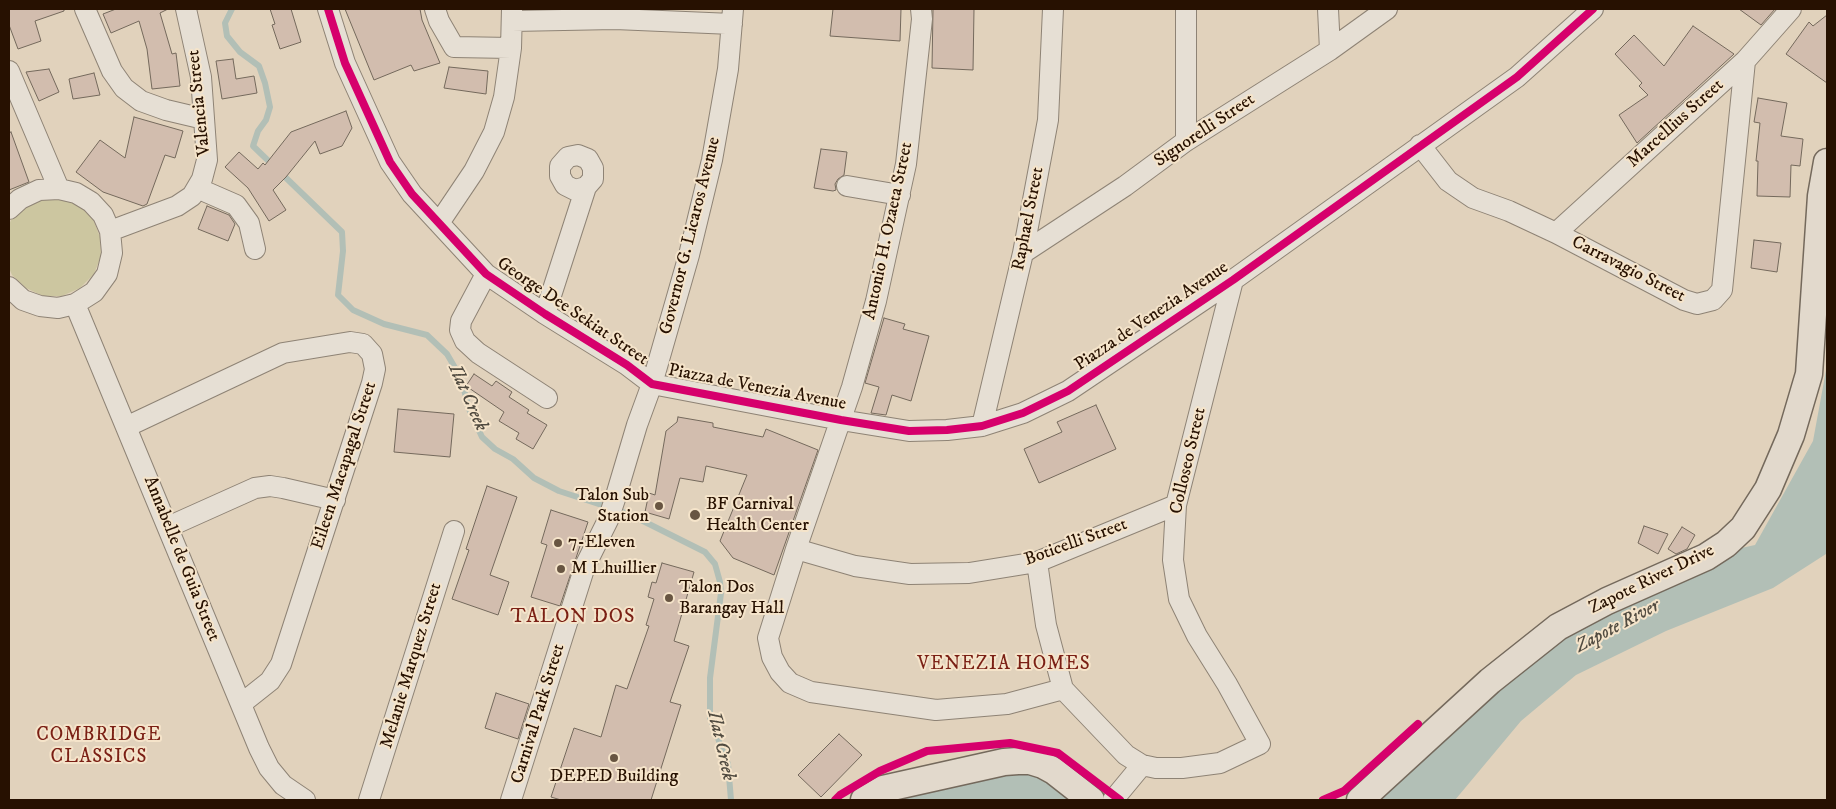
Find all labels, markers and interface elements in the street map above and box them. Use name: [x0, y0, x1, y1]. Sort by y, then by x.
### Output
street label: Valencia Street: [184, 49, 216, 157]
street label: Marcellius Street: [1623, 75, 1729, 173]
street label: Signorelli Street: [1150, 89, 1260, 173]
street label: Governor G. Licaros Avenue: [656, 135, 726, 337]
street label: Antonio H. Ozaeta Street: [860, 140, 918, 322]
street label: Raphael Street: [1008, 165, 1050, 273]
street label: Carravagio Street: [1568, 232, 1688, 308]
street label: George Dee Sekiat Street: [492, 253, 652, 371]
street label: Piazza de Venezia Avenue: [1071, 258, 1233, 376]
street label: Piazza de Venezia Avenue: [666, 360, 848, 416]
water label: Ilat Creek: [442, 361, 492, 435]
street label: Eileen Macapagal Street: [308, 379, 382, 553]
street label: Colloseo Street: [1166, 406, 1212, 516]
street label: Annabelle de Guia Street: [138, 473, 224, 645]
place label: Talon Sub Station: [575, 485, 649, 528]
place label: BF Carnival Health Center: [706, 494, 809, 536]
marker: Talon Sub Station: [653, 500, 665, 512]
marker: BF Carnival Health Center: [688, 508, 702, 522]
street label: Boticelli Street: [1022, 514, 1130, 572]
place label: 7-Eleven: [568, 532, 635, 554]
marker: 7-Eleven: [552, 537, 564, 549]
street label: Zapote River Drive: [1586, 540, 1718, 620]
place label: M Lhuillier: [571, 558, 657, 580]
marker: M Lhuillier: [555, 563, 567, 575]
place label: Talon Dos Barangay Hall: [679, 577, 784, 620]
street label: Melanie Marquez Street: [377, 581, 447, 751]
marker: Talon Dos Barangay Hall: [663, 592, 675, 604]
water label: Zapote River: [1572, 595, 1664, 659]
district label: TALON DOS: [509, 606, 637, 630]
street label: Carnival Park Street: [507, 641, 571, 787]
district label: VENEZIA HOMES: [916, 654, 1092, 676]
water label: Ilat Creek: [701, 709, 739, 783]
district label: COMBRIDGE CLASSICS: [35, 725, 163, 769]
marker: DEPED Building: [608, 752, 620, 764]
place label: DEPED Building: [550, 766, 678, 788]

